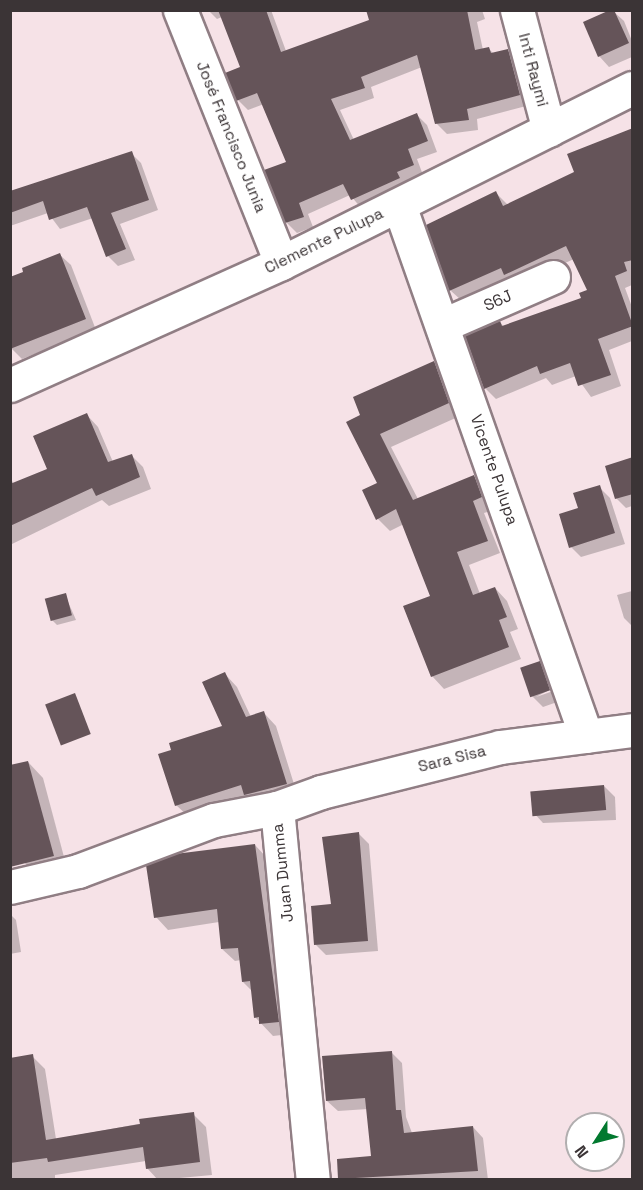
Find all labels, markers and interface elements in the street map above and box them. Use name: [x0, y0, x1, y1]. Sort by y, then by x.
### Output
street label: Inti Raymi: [514, 31, 552, 109]
street label: José Francisco Junia: [192, 58, 270, 216]
street label: Clemente Pulupa: [261, 204, 387, 278]
street label: S6J: [481, 286, 515, 316]
street label: Vicente Pulupa: [466, 412, 522, 528]
street label: Sara Sisa: [416, 741, 488, 777]
street label: Juan Dumma: [268, 823, 298, 923]
north arrow: [565, 1112, 625, 1172]
text: N: [570, 1141, 593, 1162]

